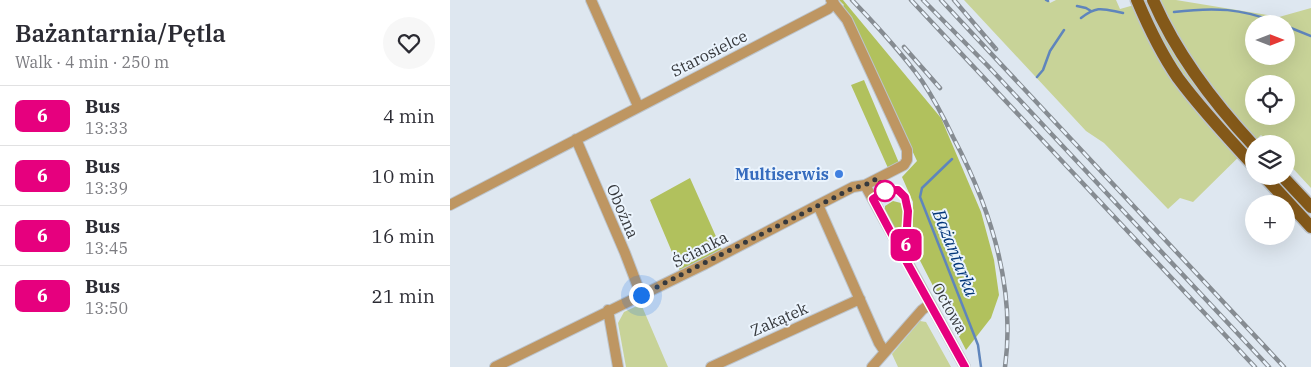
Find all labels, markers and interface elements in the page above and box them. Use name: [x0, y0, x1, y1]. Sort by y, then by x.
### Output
north arrow: [1245, 15, 1295, 65]
map controls: [1245, 15, 1295, 245]
text: Bażantarnia/Pętla: [15, 17, 226, 49]
button: heart: [383, 17, 435, 69]
street label: Starosielce: [668, 25, 750, 81]
text: Walk · 4 min · 250 m: [15, 52, 169, 72]
button: locate: [1245, 75, 1295, 125]
text: Bus: [85, 94, 120, 118]
text: 6: [37, 104, 48, 127]
text: 4 min: [383, 104, 435, 128]
text: 13:33: [85, 118, 128, 138]
button: layers: [1245, 135, 1295, 185]
text: Bus: [85, 154, 120, 178]
text: 6: [37, 164, 48, 187]
text: 10 min: [372, 164, 435, 188]
place label: Multiserwis: [735, 164, 829, 184]
marker: Multiserwis: [833, 168, 845, 180]
text: 13:39: [85, 178, 128, 198]
unlabelled marker: [874, 180, 896, 202]
street label: Oboźna: [603, 181, 643, 241]
button: +: [1245, 195, 1295, 245]
water label: Bażantarka: [927, 205, 983, 300]
text: Bus: [85, 214, 120, 238]
text: 6: [37, 224, 48, 247]
text: 16 min: [372, 224, 435, 248]
street label: Ścianka: [668, 226, 731, 271]
line badge: 6: [890, 229, 922, 261]
text: 6: [901, 233, 911, 256]
text: 13:45: [85, 238, 128, 258]
text: Bus: [85, 274, 120, 298]
street label: Octowa: [928, 279, 972, 337]
your location: [629, 283, 654, 308]
text: 6: [37, 284, 48, 307]
text: 21 min: [372, 284, 435, 308]
street label: Zakątek: [747, 297, 811, 340]
text: 13:50: [85, 298, 128, 318]

